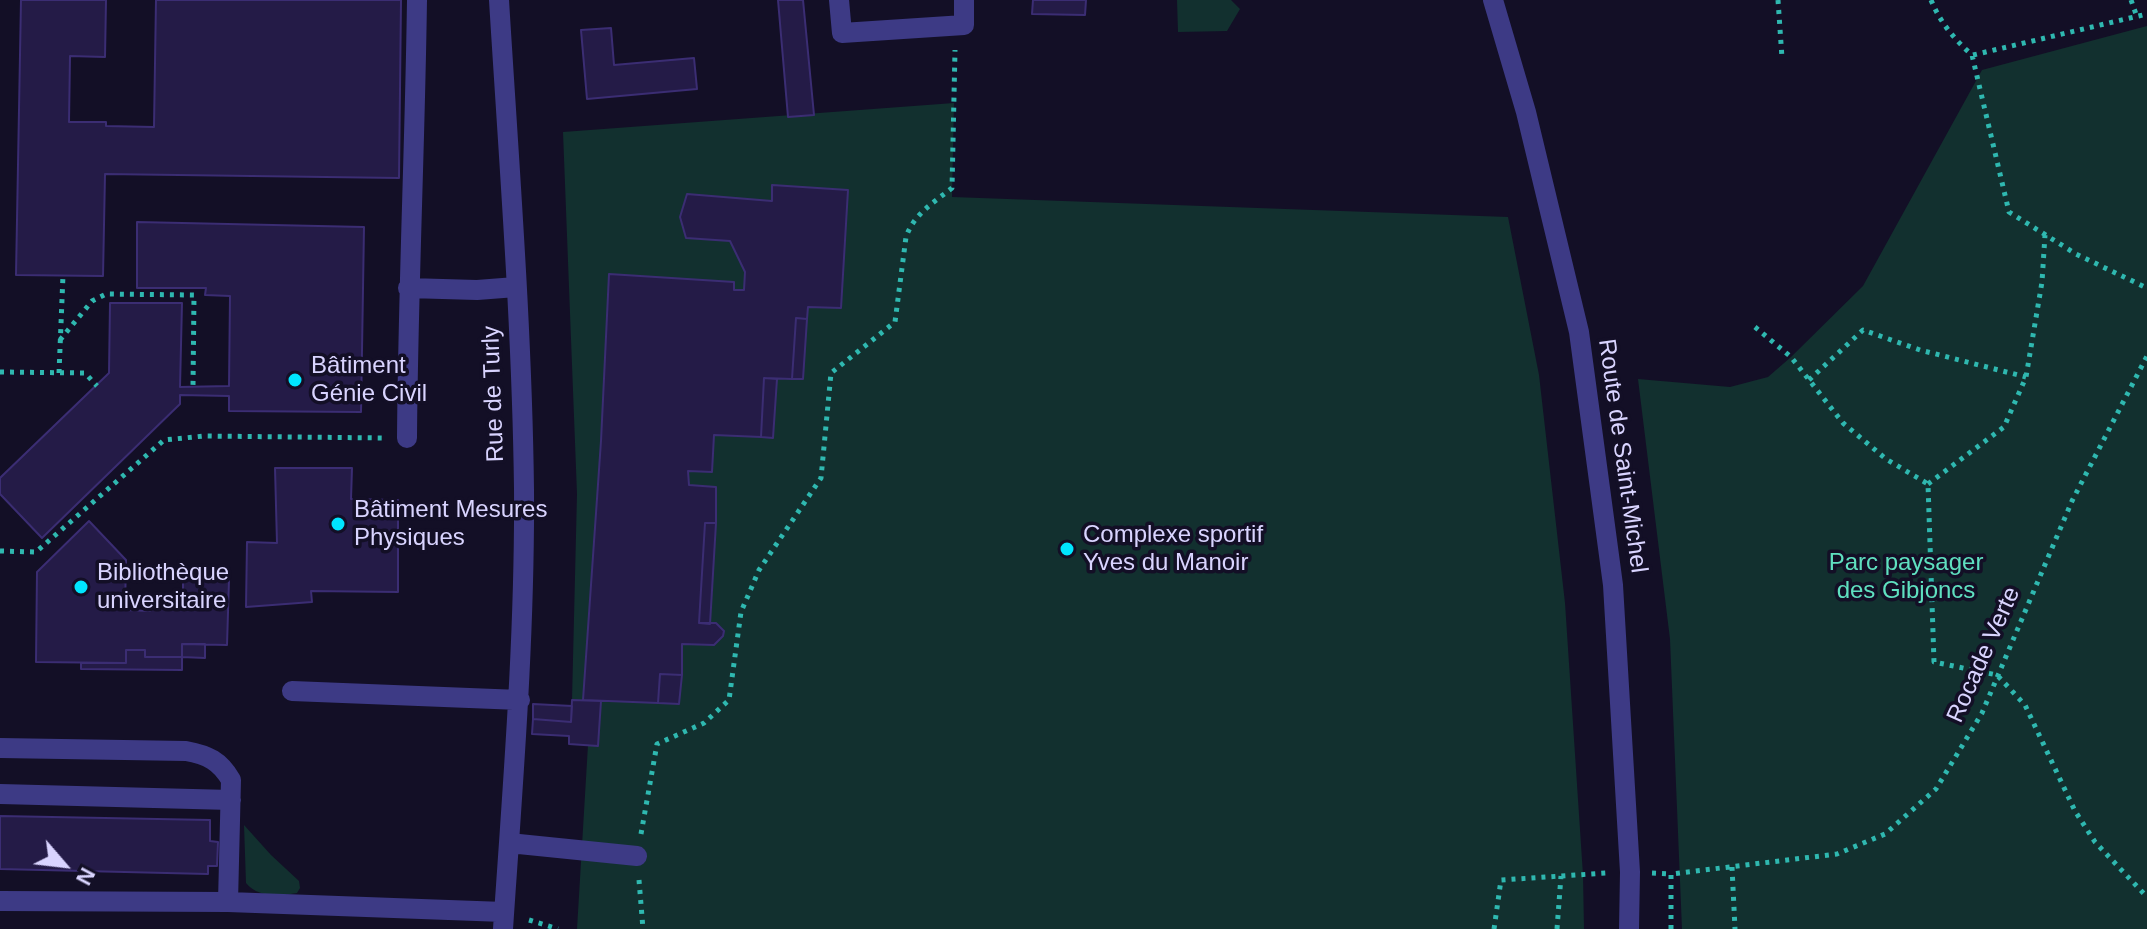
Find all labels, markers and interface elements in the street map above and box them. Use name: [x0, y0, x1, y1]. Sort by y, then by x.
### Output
street label: Rue de Turly: [477, 325, 511, 463]
street label: Route de Saint-Michel: [1591, 337, 1653, 575]
place label: Bâtiment Génie Civil: [311, 352, 427, 408]
marker: Bâtiment Génie Civil: [286, 371, 304, 389]
place label: Bâtiment Mesures Physiques: [354, 496, 547, 552]
marker: Bâtiment Mesures Physiques: [329, 515, 347, 533]
place label: Complexe sportif Yves du Manoir: [1083, 521, 1263, 577]
marker: Complexe sportif Yves du Manoir: [1058, 540, 1076, 558]
park label: Parc paysager des Gibjoncs: [1829, 549, 1983, 605]
place label: Bibliothèque universitaire: [97, 559, 229, 615]
marker: Bibliothèque universitaire: [72, 578, 90, 596]
street label: Rocade Verte: [1941, 583, 2027, 727]
north arrow: [24, 825, 104, 905]
text: N: [71, 864, 100, 889]

